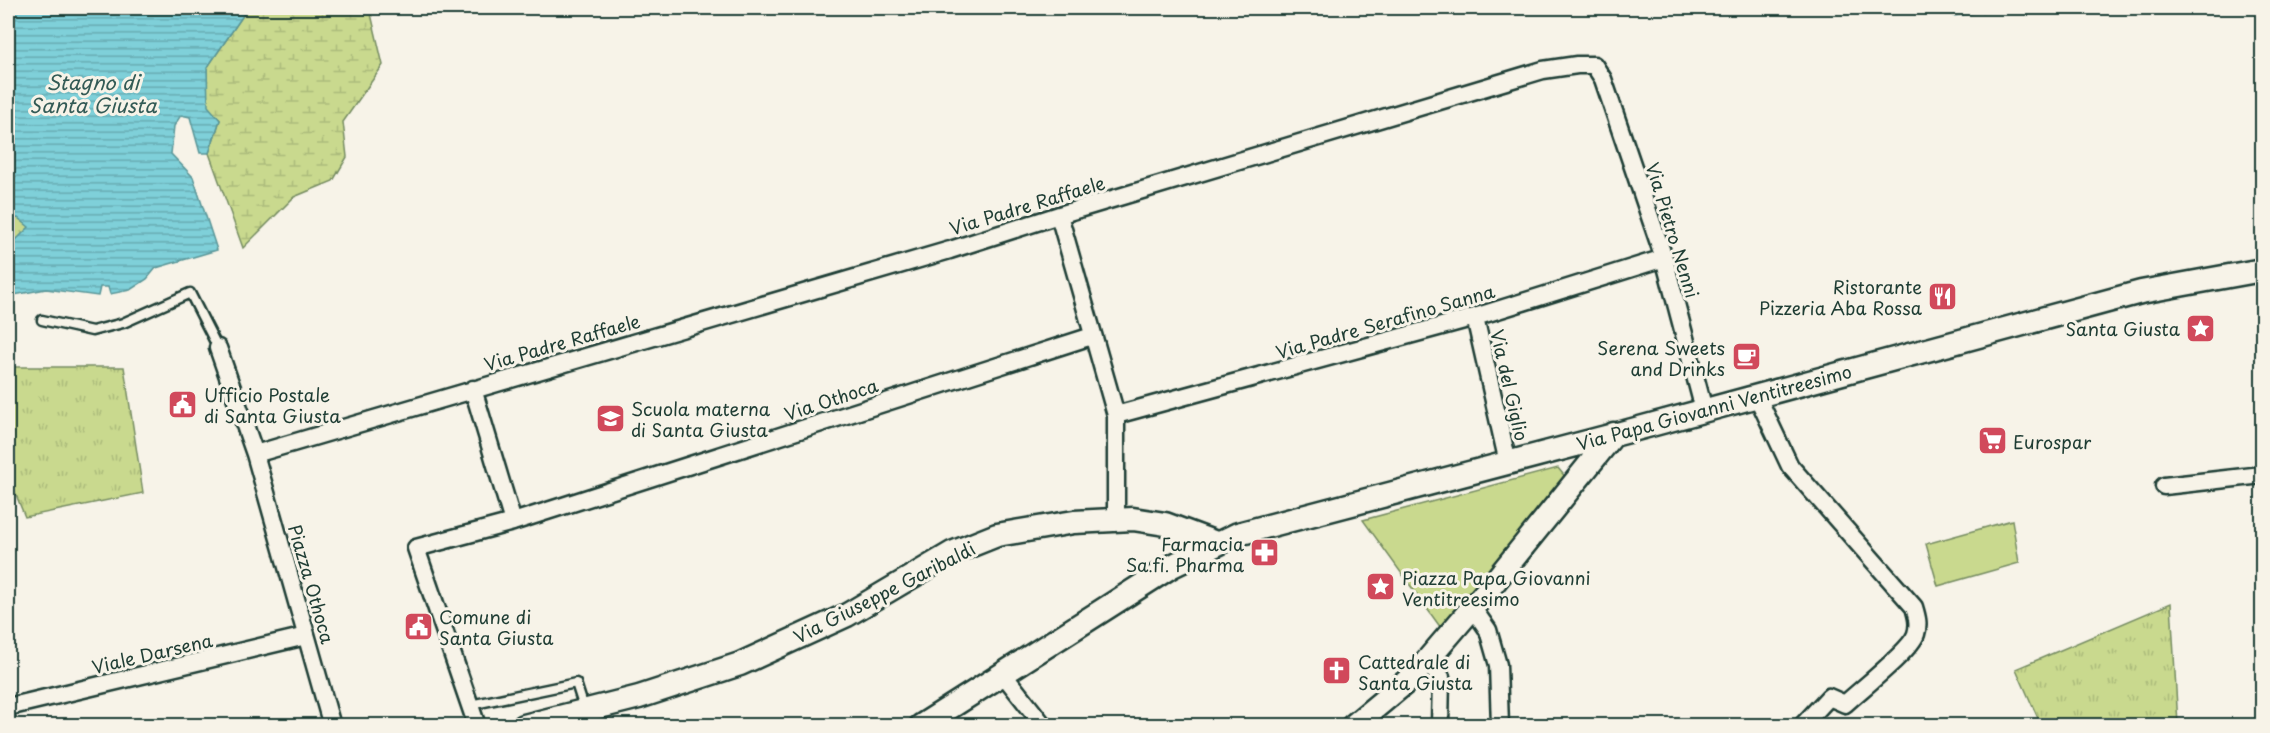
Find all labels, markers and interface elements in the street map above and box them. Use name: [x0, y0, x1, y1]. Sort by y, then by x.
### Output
water label: Stagno di Santa Giusta: [29, 67, 157, 120]
street label: Via Pietro Nenni: [1640, 159, 1706, 301]
street label: Via Padre Raffaele: [946, 168, 1108, 241]
place label: Ristorante Pizzeria Aba Rossa: [1759, 273, 1923, 321]
street label: Via Padre Serafino Sanna: [1272, 277, 1498, 365]
restaurant icon: Ristorante Pizzeria Aba Rossa: [1927, 280, 1959, 312]
street label: Via Padre Raffaele: [481, 307, 643, 377]
place icon: Santa Giusta: [2185, 312, 2217, 344]
place label: Santa Giusta: [2065, 315, 2181, 342]
street label: Via del Giglio: [1484, 327, 1536, 443]
place label: Serena Sweets and Drinks: [1597, 334, 1725, 382]
cafe icon: Serena Sweets and Drinks: [1730, 341, 1762, 373]
street label: Via Papa Giovanni Ventitreesimo: [1573, 357, 1855, 457]
street label: Via Othoca: [781, 371, 882, 427]
place label: Ufficio Postale di Santa Giusta: [204, 381, 341, 429]
public building icon: Ufficio Postale di Santa Giusta: [167, 388, 199, 420]
place label: Scuola materna di Santa Giusta: [631, 395, 771, 443]
school or university icon: Scuola materna di Santa Giusta: [594, 402, 626, 434]
supermarket icon: Eurospar: [1976, 425, 2008, 457]
place label: Eurospar: [2013, 428, 2092, 455]
street label: Piazza Othoca: [282, 521, 342, 648]
place label: Farmacia Sa.fi. Pharma: [1126, 530, 1245, 578]
street label: Via Giuseppe Garibaldi: [788, 534, 980, 650]
pharmacy icon: Farmacia Sa.fi. Pharma: [1249, 537, 1281, 569]
place label: Piazza Papa Giovanni Ventitreesimo: [1402, 564, 1591, 612]
place icon: Piazza Papa Giovanni Ventitreesimo: [1365, 571, 1397, 603]
place label: Comune di Santa Giusta: [439, 603, 554, 651]
public building icon: Comune di Santa Giusta: [402, 610, 434, 642]
street label: Viale Darsena: [89, 626, 216, 680]
place label: Cattedrale di Santa Giusta: [1358, 648, 1473, 696]
church icon: Cattedrale di Santa Giusta: [1321, 655, 1353, 687]

